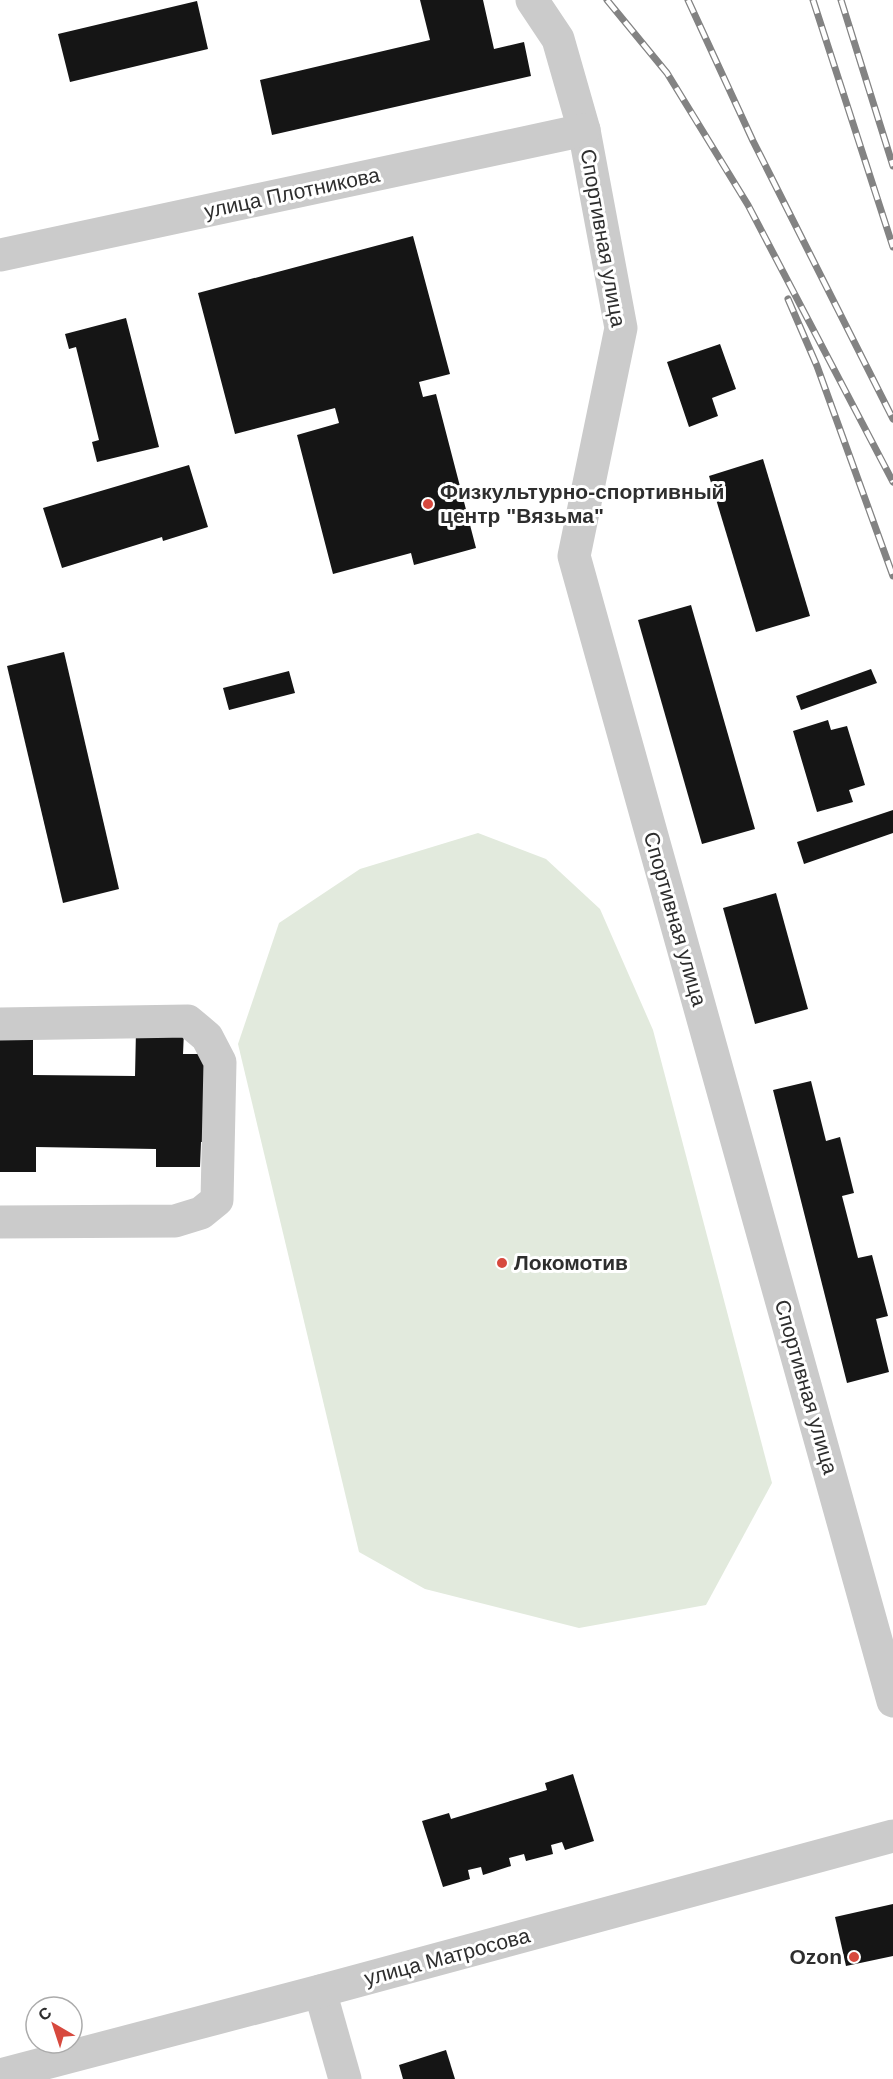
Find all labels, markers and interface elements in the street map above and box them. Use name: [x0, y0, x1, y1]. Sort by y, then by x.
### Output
street label: Спортивная улица: [577, 147, 631, 329]
street label: улица Плотникова: [202, 163, 382, 222]
place label: Физкультурно-спортивный центр "Вязьма": [440, 480, 725, 527]
marker: Физкультурно-спортивный центр "Вязьма": [421, 497, 435, 511]
street label: Спортивная улица: [640, 829, 711, 1009]
place label: Локомотив: [514, 1251, 628, 1274]
marker: Локомотив: [495, 1256, 509, 1270]
street label: Спортивная улица: [771, 1297, 842, 1477]
street label: улица Матросова: [362, 1923, 532, 1990]
place label: Ozon: [790, 1945, 842, 1968]
marker: Ozon: [847, 1950, 861, 1964]
north arrow: [24, 1995, 84, 2055]
text: С: [35, 2003, 55, 2024]

